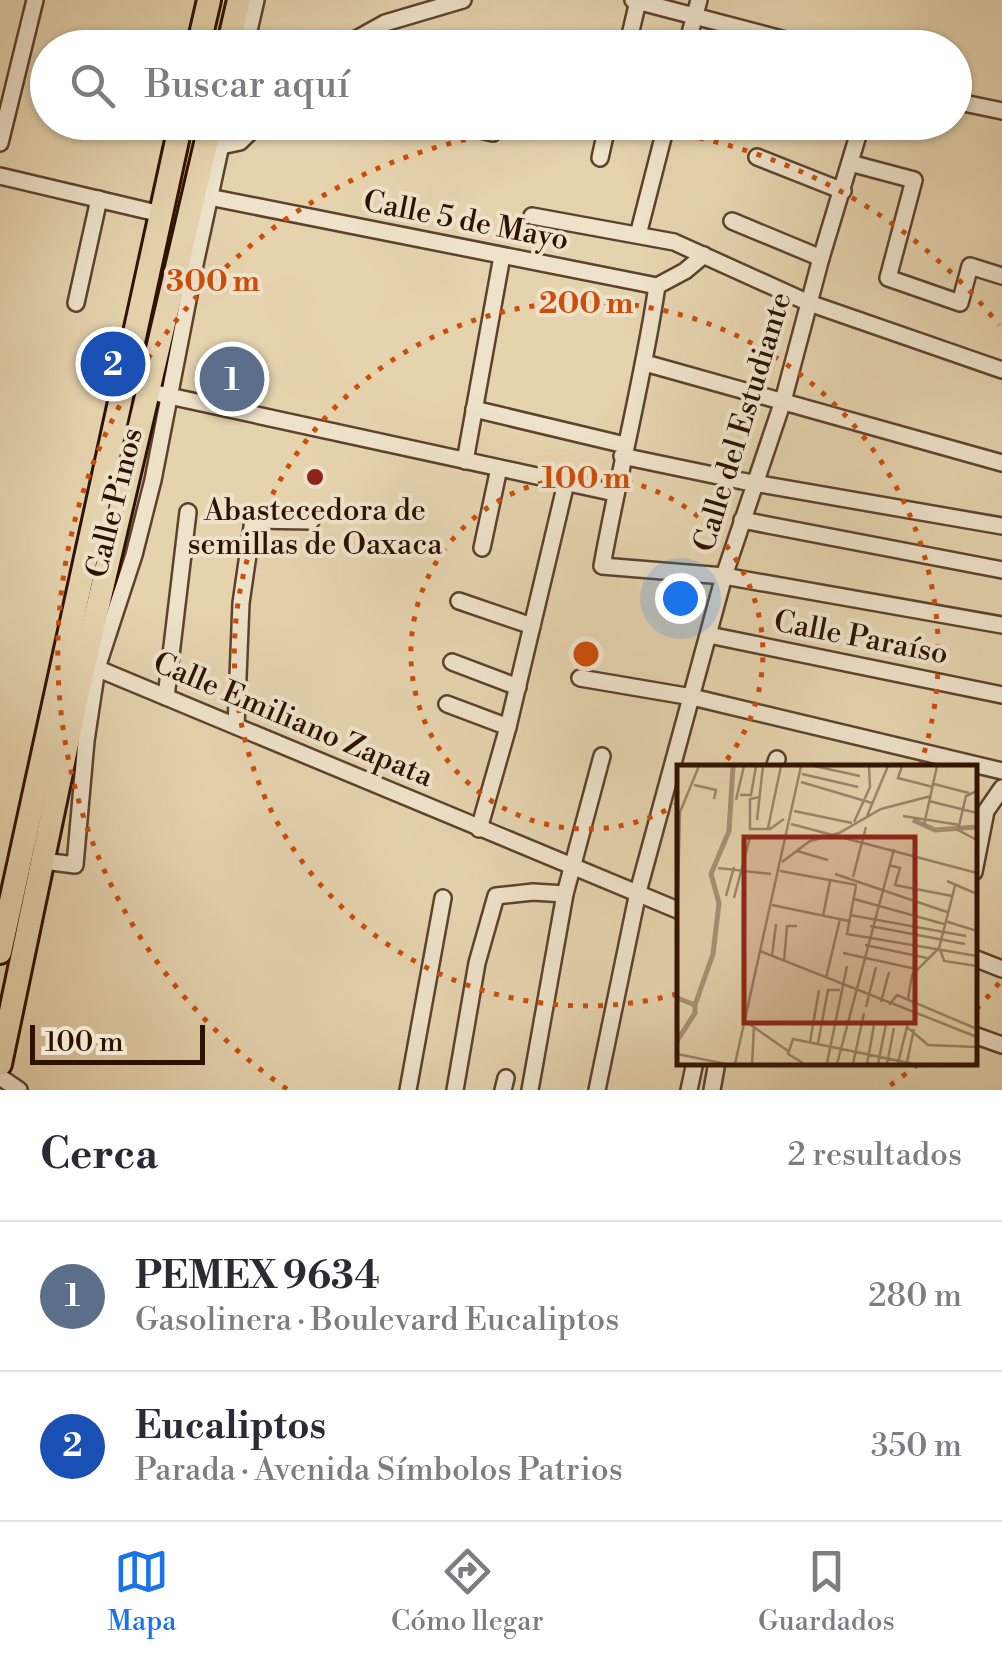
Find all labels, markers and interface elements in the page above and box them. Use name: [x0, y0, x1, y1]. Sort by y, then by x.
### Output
search box: [30, 30, 972, 140]
icon: search: [65, 58, 120, 113]
text: Buscar aquí: [145, 62, 350, 109]
street label: Calle 5 de Mayo: [360, 182, 572, 260]
text: 300 m: [166, 263, 260, 301]
text: 200 m: [539, 285, 633, 323]
street label: Calle del Estudiante: [685, 288, 801, 556]
pin: 2: [80, 326, 146, 402]
pin: 1: [200, 342, 264, 416]
street label: Calle Pinos: [78, 424, 152, 582]
text: 100 m: [541, 460, 631, 498]
marker: Abastecedora de semillas de Oaxaca: [304, 466, 326, 488]
place label: Abastecedora de semillas de Oaxaca: [187, 492, 443, 564]
your location: [655, 573, 706, 624]
street label: Calle Paraíso: [771, 602, 951, 674]
centre of rings: [568, 636, 604, 672]
street label: Calle Emiliano Zapata: [147, 644, 439, 796]
inset map: [677, 765, 977, 1065]
scale bar: [30, 1020, 205, 1064]
text: 100 m: [45, 1025, 124, 1060]
text: Cerca: [40, 1129, 158, 1182]
text: 2 resultados: [788, 1135, 962, 1175]
text: PEMEX 9634: [135, 1253, 380, 1300]
text: 1: [65, 1276, 80, 1316]
text: 280 m: [868, 1276, 962, 1316]
text: Gasolinera · Boulevard Eucaliptos: [135, 1300, 619, 1340]
text: Eucaliptos: [135, 1403, 326, 1450]
text: 2: [62, 1426, 83, 1466]
text: 350 m: [871, 1426, 962, 1466]
text: Parada · Avenida Símbolos Patrios: [135, 1450, 623, 1490]
tab: Mapa: [107, 1544, 177, 1639]
tab: Cómo llegar: [391, 1544, 544, 1639]
tab: Guardados: [758, 1544, 895, 1639]

